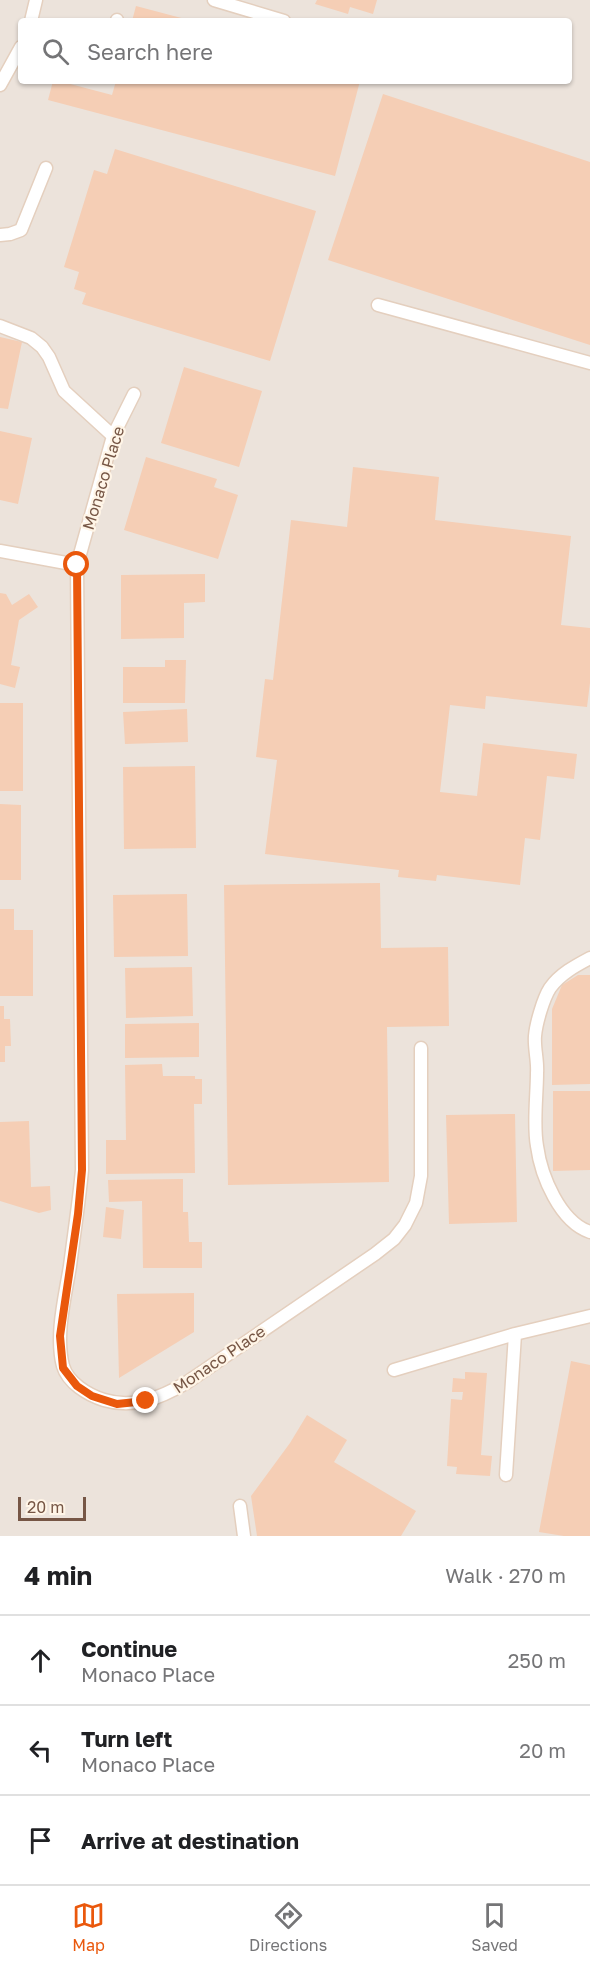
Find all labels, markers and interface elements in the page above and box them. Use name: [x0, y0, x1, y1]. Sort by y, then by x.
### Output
search box: [18, 18, 572, 84]
icon: search: [39, 35, 72, 68]
text: Search here: [87, 38, 213, 65]
street label: Monaco Place: [78, 424, 128, 532]
route start: [63, 551, 89, 577]
street label: Monaco Place: [169, 1321, 269, 1397]
route end: [132, 1387, 158, 1413]
scale bar: [18, 1494, 86, 1522]
text: 20 m: [27, 1497, 64, 1517]
text: 4 min: [24, 1560, 92, 1591]
text: Walk · 270 m: [445, 1563, 566, 1587]
text: Continue: [81, 1635, 177, 1662]
icon: ahead: [24, 1644, 57, 1677]
text: 250 m: [508, 1648, 566, 1672]
text: Monaco Place: [81, 1662, 215, 1686]
text: Turn left: [81, 1725, 172, 1752]
icon: left: [24, 1734, 57, 1767]
text: 20 m: [519, 1738, 566, 1762]
text: Monaco Place: [81, 1752, 215, 1776]
icon: arrive: [24, 1824, 57, 1857]
text: Arrive at destination: [81, 1827, 299, 1854]
tab: Map: [72, 1899, 105, 1955]
tab: Directions: [249, 1899, 327, 1955]
tab: Saved: [471, 1899, 518, 1955]

